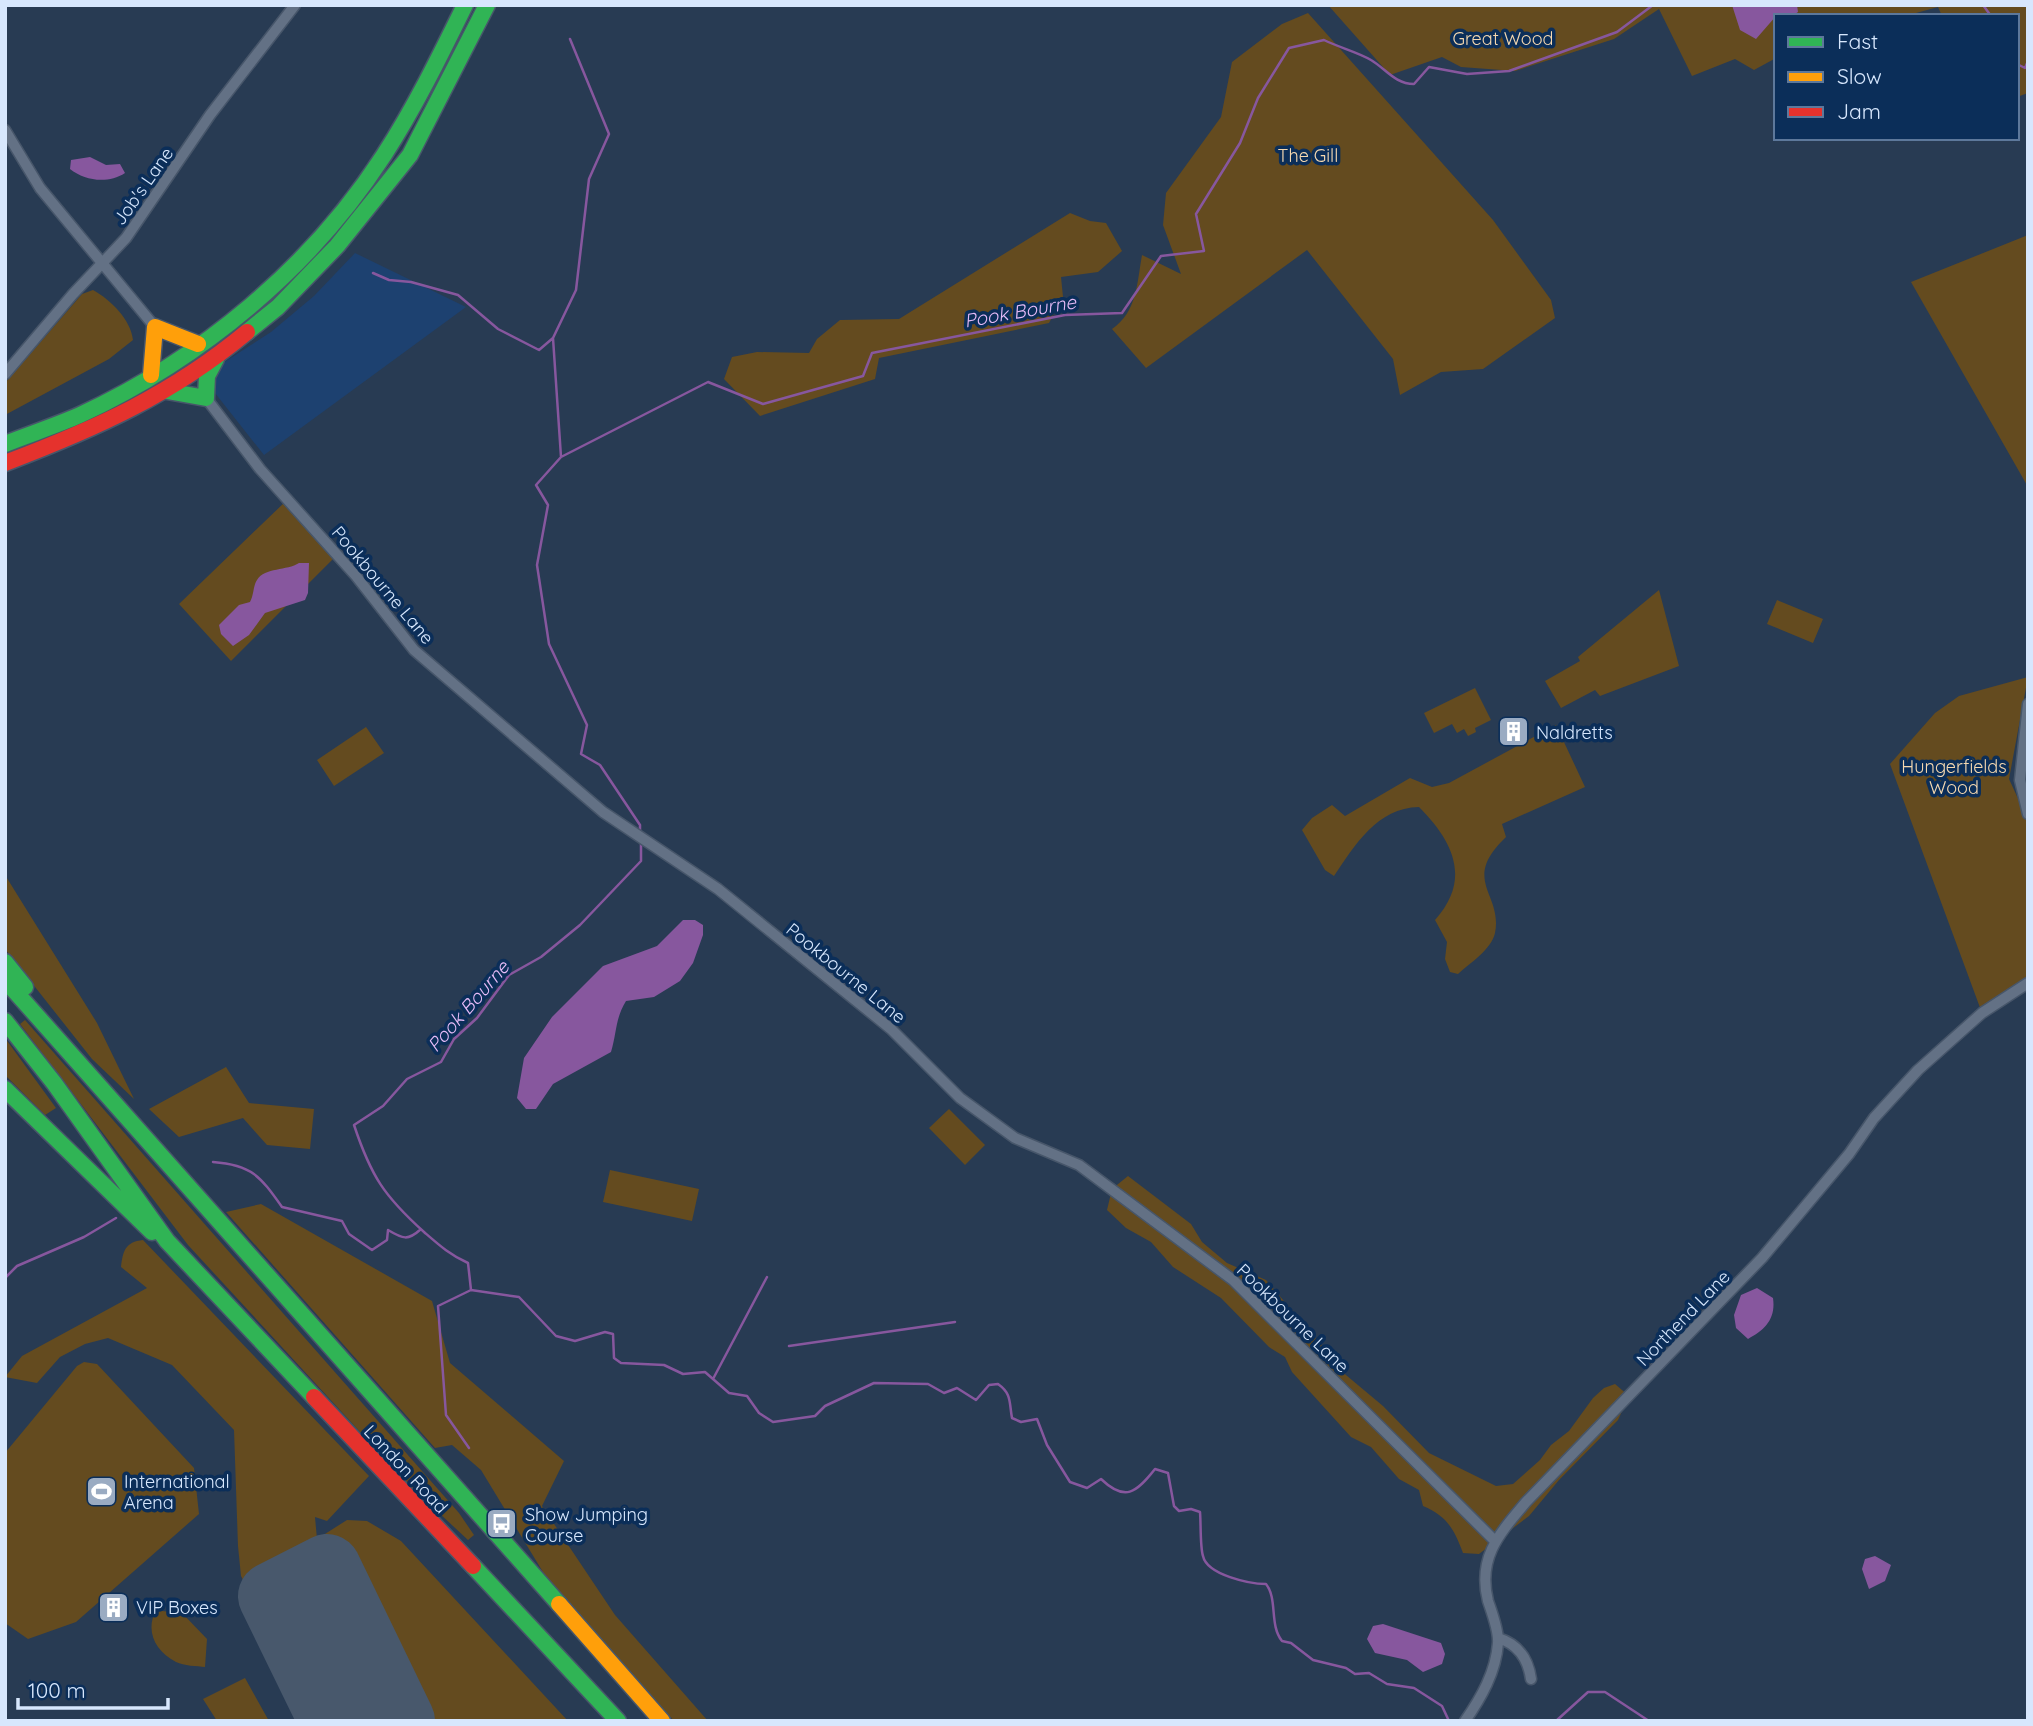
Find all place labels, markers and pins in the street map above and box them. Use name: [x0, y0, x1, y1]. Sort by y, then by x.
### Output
building icon: Naldretts: [1496, 715, 1530, 749]
place label: Naldretts: [1536, 721, 1613, 744]
place label: International Arena: [124, 1470, 230, 1514]
sports icon: International Arena: [84, 1474, 118, 1508]
place label: Show Jumping Course: [525, 1503, 648, 1547]
bus stop icon: Show Jumping Course: [485, 1507, 519, 1541]
building icon: VIP Boxes: [96, 1590, 130, 1624]
place label: VIP Boxes: [136, 1596, 218, 1619]

